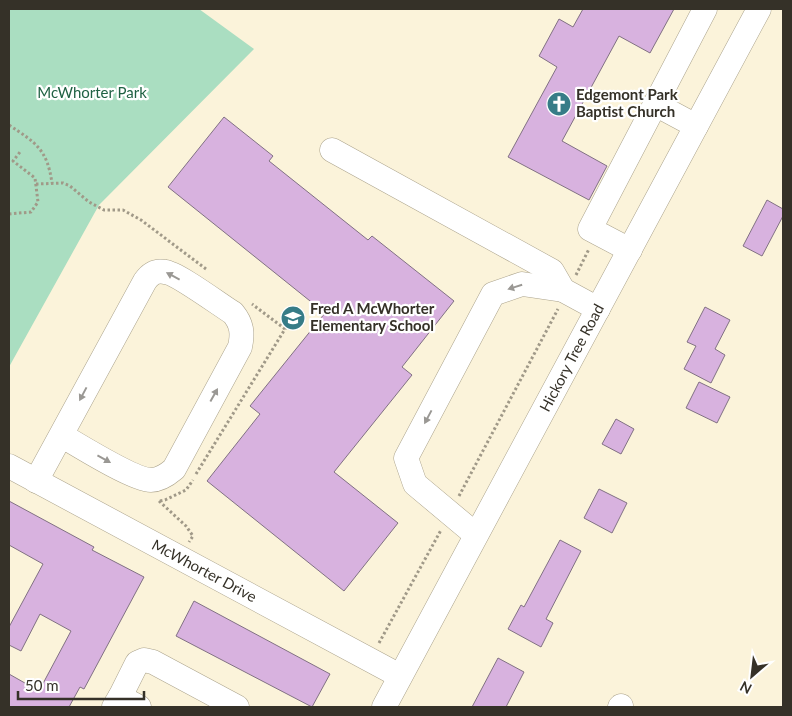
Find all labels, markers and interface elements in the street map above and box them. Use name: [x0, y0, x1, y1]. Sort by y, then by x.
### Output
park label: McWhorter Park: [37, 83, 147, 101]
place label: Edgemont Park Baptist Church: [576, 85, 679, 120]
church icon: Edgemont Park Baptist Church: [546, 91, 572, 117]
one-way arrow: [166, 272, 181, 280]
one-way arrow: [508, 283, 523, 291]
place label: Fred A McWhorter Elementary School: [310, 299, 435, 334]
street label: Hickory Tree Road: [535, 301, 607, 414]
school or university icon: Fred A McWhorter Elementary School: [280, 305, 306, 331]
one-way arrow: [79, 387, 87, 402]
one-way arrow: [209, 389, 218, 402]
one-way arrow: [424, 409, 432, 424]
one-way arrow: [97, 454, 110, 463]
street label: McWhorter Drive: [149, 535, 260, 605]
north arrow: [727, 651, 777, 701]
scale bar: [18, 668, 144, 700]
text: 50 m: [25, 676, 59, 694]
text: N: [737, 678, 754, 698]

